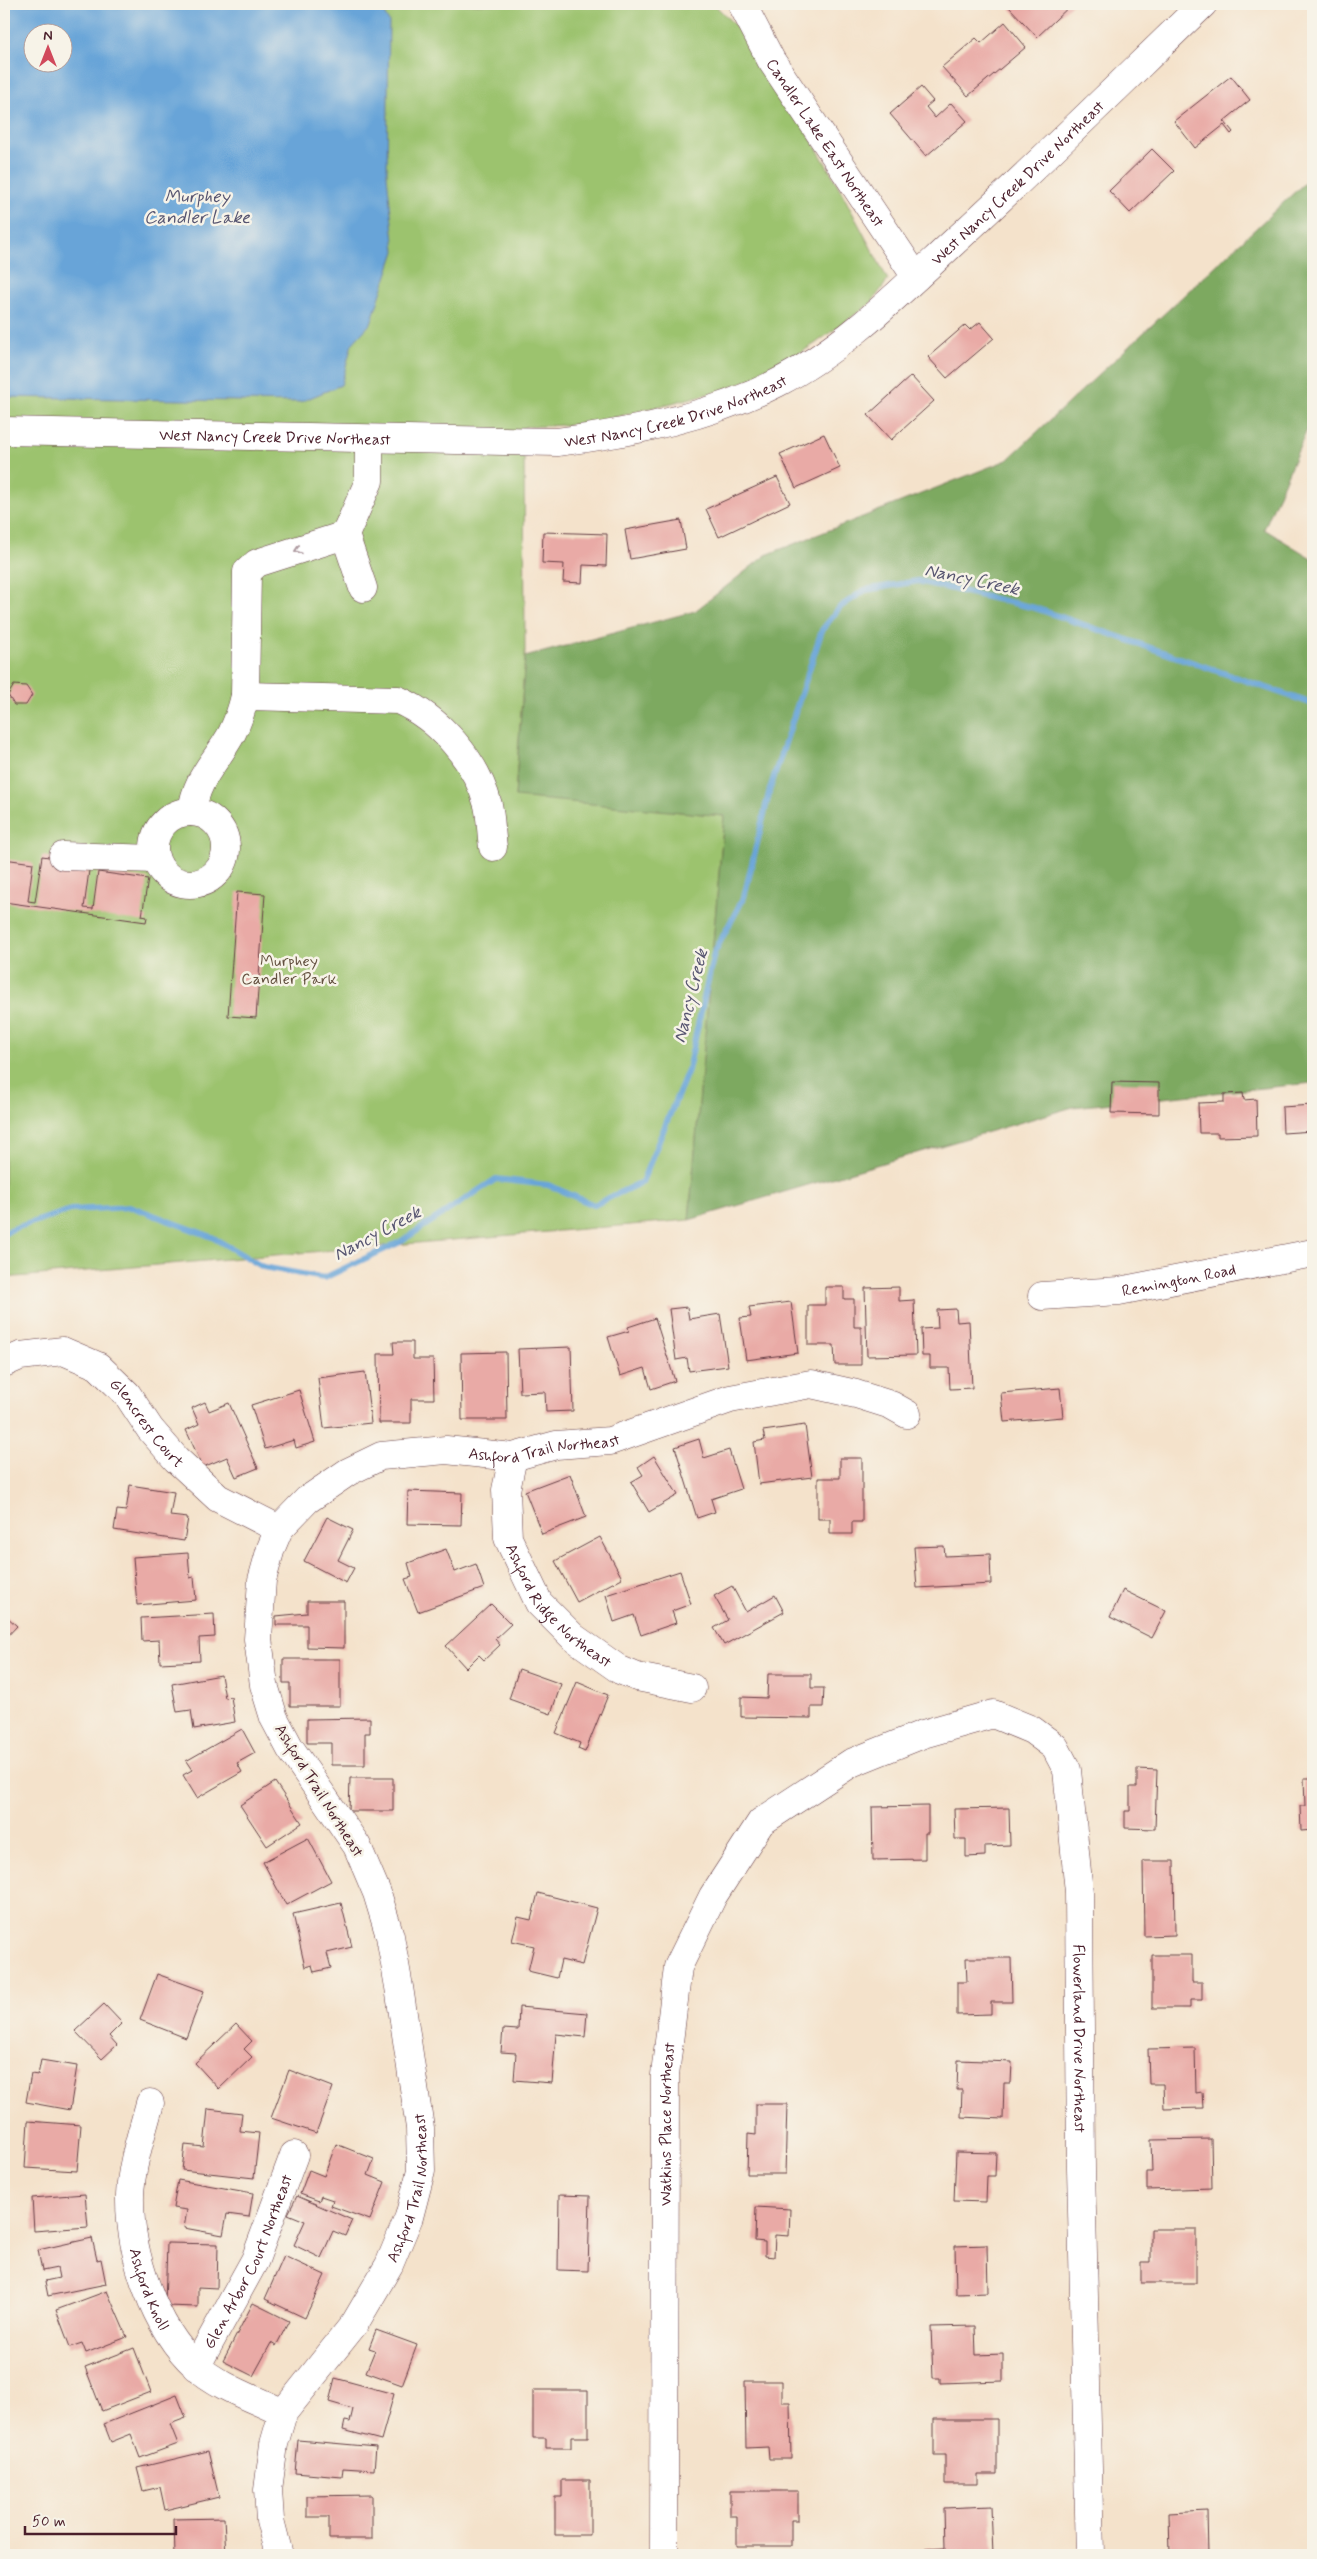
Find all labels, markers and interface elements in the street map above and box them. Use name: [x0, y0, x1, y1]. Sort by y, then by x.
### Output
north arrow: [22, 22, 72, 72]
text: N: [43, 27, 53, 45]
street label: Candler Lake East Northeast: [761, 55, 889, 232]
street label: West Nancy Creek Drive Northeast: [927, 96, 1109, 270]
water label: Murphey Candler Lake: [144, 185, 251, 230]
street label: West Nancy Creek Drive Northeast: [563, 371, 791, 453]
street label: West Nancy Creek Drive Northeast: [159, 425, 391, 451]
one-way arrow: [294, 544, 303, 554]
water label: Nancy Creek: [923, 558, 1022, 602]
water label: Nancy Creek: [668, 946, 714, 1046]
park label: Murphey Candler Park: [241, 951, 337, 990]
water label: Nancy Creek: [330, 1200, 426, 1267]
street label: Remington Road: [1120, 1259, 1238, 1302]
street label: Glencrest Court: [105, 1374, 188, 1473]
street label: Ashford Trail Northeast: [467, 1429, 623, 1470]
street label: Ashford Ridge Northeast: [500, 1540, 615, 1673]
street label: Ashford Trail Northeast: [268, 1720, 368, 1862]
street label: Flowerland Drive Northeast: [1067, 1944, 1090, 2133]
street label: Watkins Place Northeast: [656, 2041, 681, 2206]
street label: Ashford Trail Northeast: [382, 2112, 434, 2266]
street label: Glen Arbor Court Northeast: [199, 2172, 298, 2353]
street label: Ashford Knoll: [124, 2246, 174, 2334]
scale bar: [25, 2504, 176, 2536]
text: 50 m: [32, 2512, 66, 2532]

